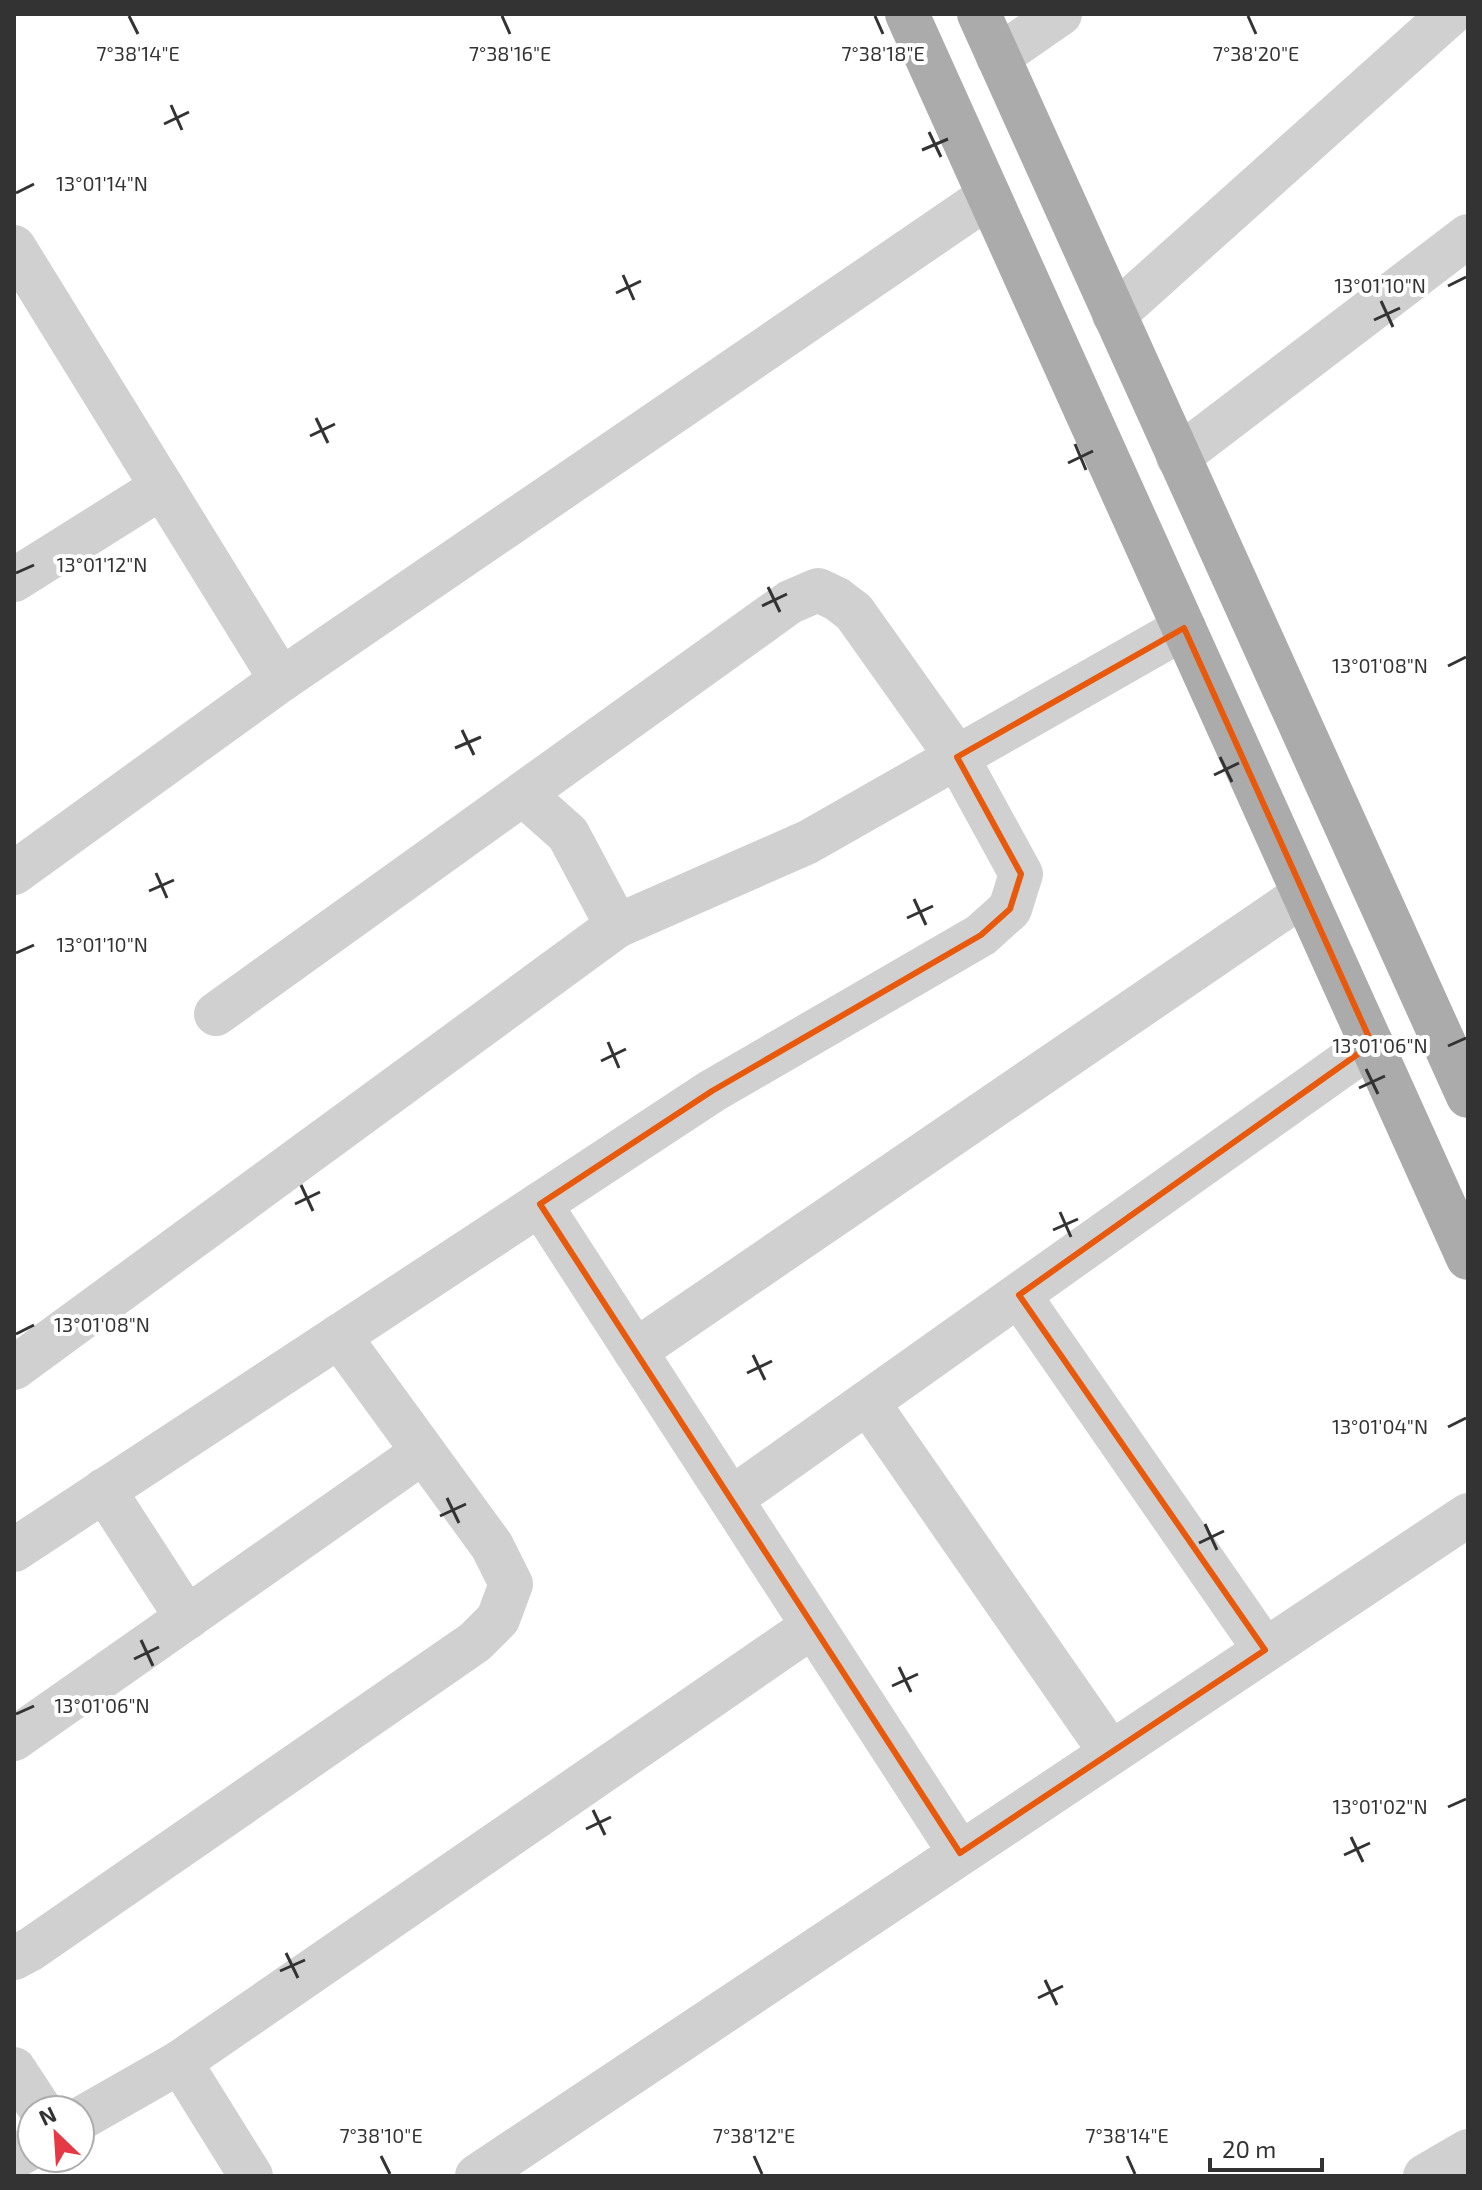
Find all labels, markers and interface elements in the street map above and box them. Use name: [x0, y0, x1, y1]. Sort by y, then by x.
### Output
text: 7°38'14"E: [96, 41, 180, 65]
text: 7°38'16"E: [469, 41, 551, 65]
text: 7°38'18"E: [841, 41, 925, 65]
text: 7°38'20"E: [1213, 41, 1299, 65]
text: 13°01'14"N: [56, 171, 148, 195]
text: 13°01'10"N: [1334, 273, 1426, 297]
text: 13°01'12"N: [57, 552, 147, 576]
text: 13°01'08"N: [1332, 653, 1428, 677]
text: 13°01'10"N: [56, 932, 148, 956]
text: 13°01'06"N: [1332, 1033, 1428, 1057]
text: 13°01'08"N: [54, 1312, 150, 1336]
text: 13°01'04"N: [1332, 1414, 1428, 1438]
text: 13°01'06"N: [54, 1693, 150, 1717]
text: 13°01'02"N: [1333, 1794, 1428, 1818]
north arrow: [16, 2094, 96, 2174]
text: N: [34, 2100, 60, 2130]
scale bar: [1210, 2122, 1322, 2172]
text: 7°38'10"E: [339, 2123, 423, 2147]
text: 7°38'12"E: [713, 2123, 795, 2147]
text: 7°38'14"E: [1085, 2123, 1169, 2147]
text: 20 m: [1222, 2134, 1276, 2163]

